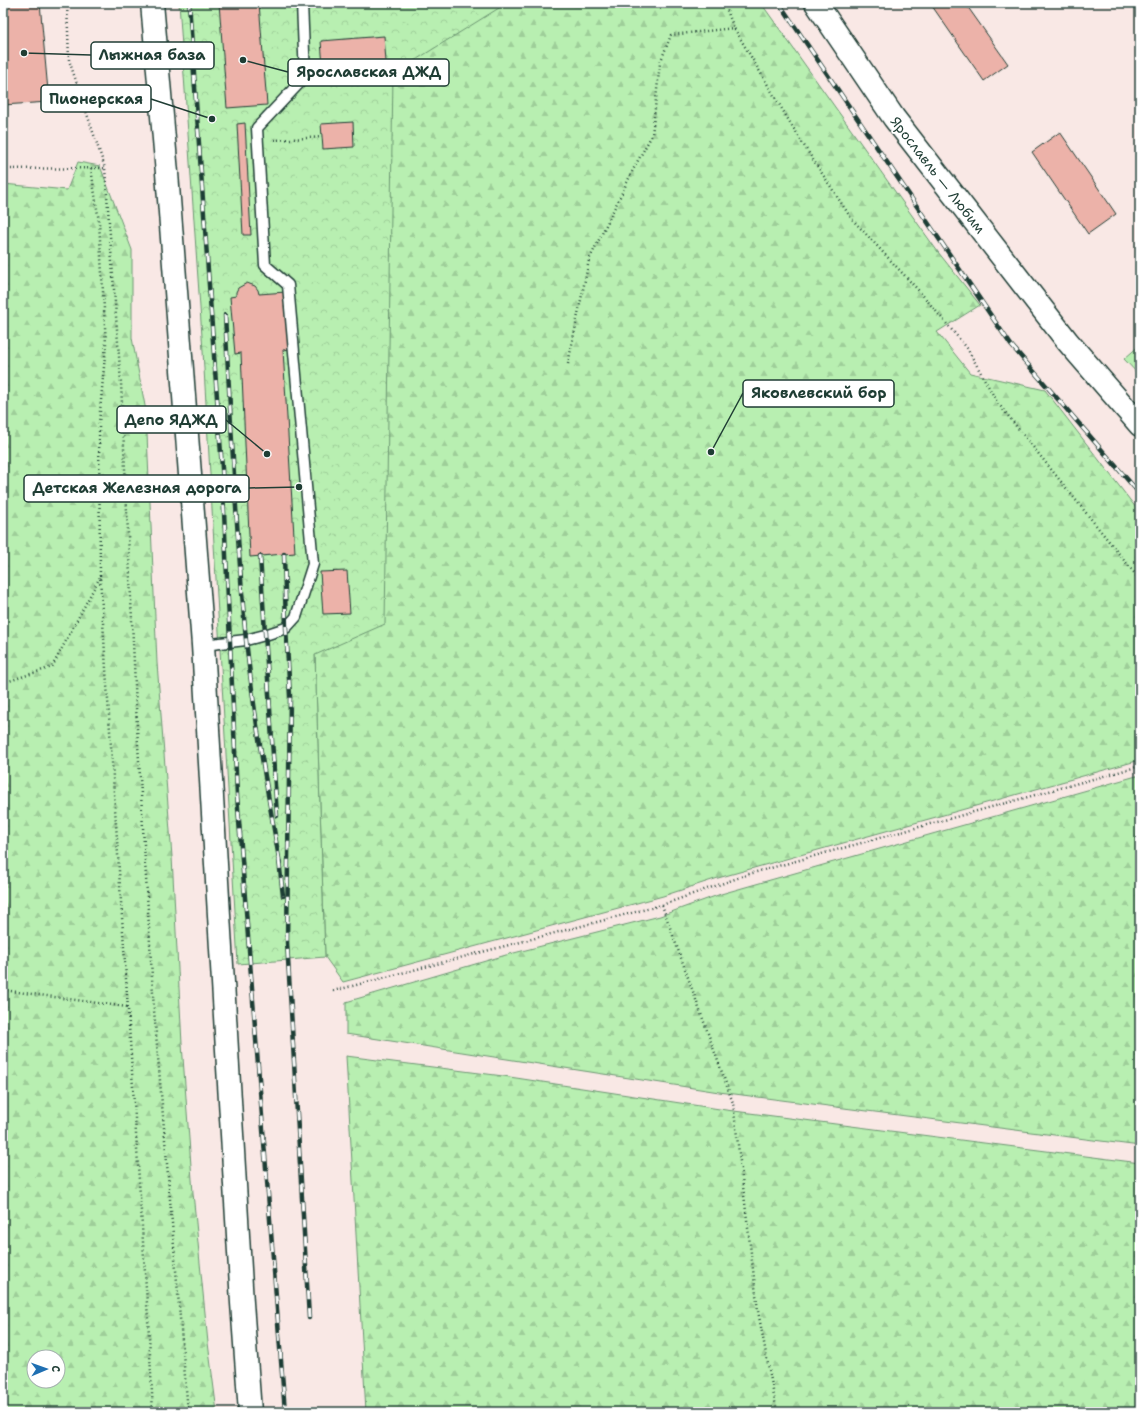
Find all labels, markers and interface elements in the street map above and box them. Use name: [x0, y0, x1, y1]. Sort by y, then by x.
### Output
callout: Лыжная база: [91, 42, 214, 69]
text: Лыжная база: [98, 45, 206, 65]
callout: Ярославская ДЖД: [288, 59, 449, 86]
text: Ярославская ДЖД: [297, 62, 442, 82]
callout: Пионерская: [41, 85, 151, 112]
text: Пионерская: [49, 89, 143, 109]
street label: Ярославль — Любим: [887, 113, 989, 237]
callout: Яковлевский бор: [743, 380, 894, 407]
text: Яковлевский бор: [752, 383, 886, 403]
callout: Депо ЯДЖД: [117, 406, 226, 433]
text: Депо ЯДЖД: [124, 410, 218, 430]
callout: Детская Железная дорога: [24, 475, 249, 502]
text: Детская Железная дорога: [32, 478, 242, 498]
north arrow: [26, 1349, 66, 1389]
text: С: [48, 1365, 63, 1373]

